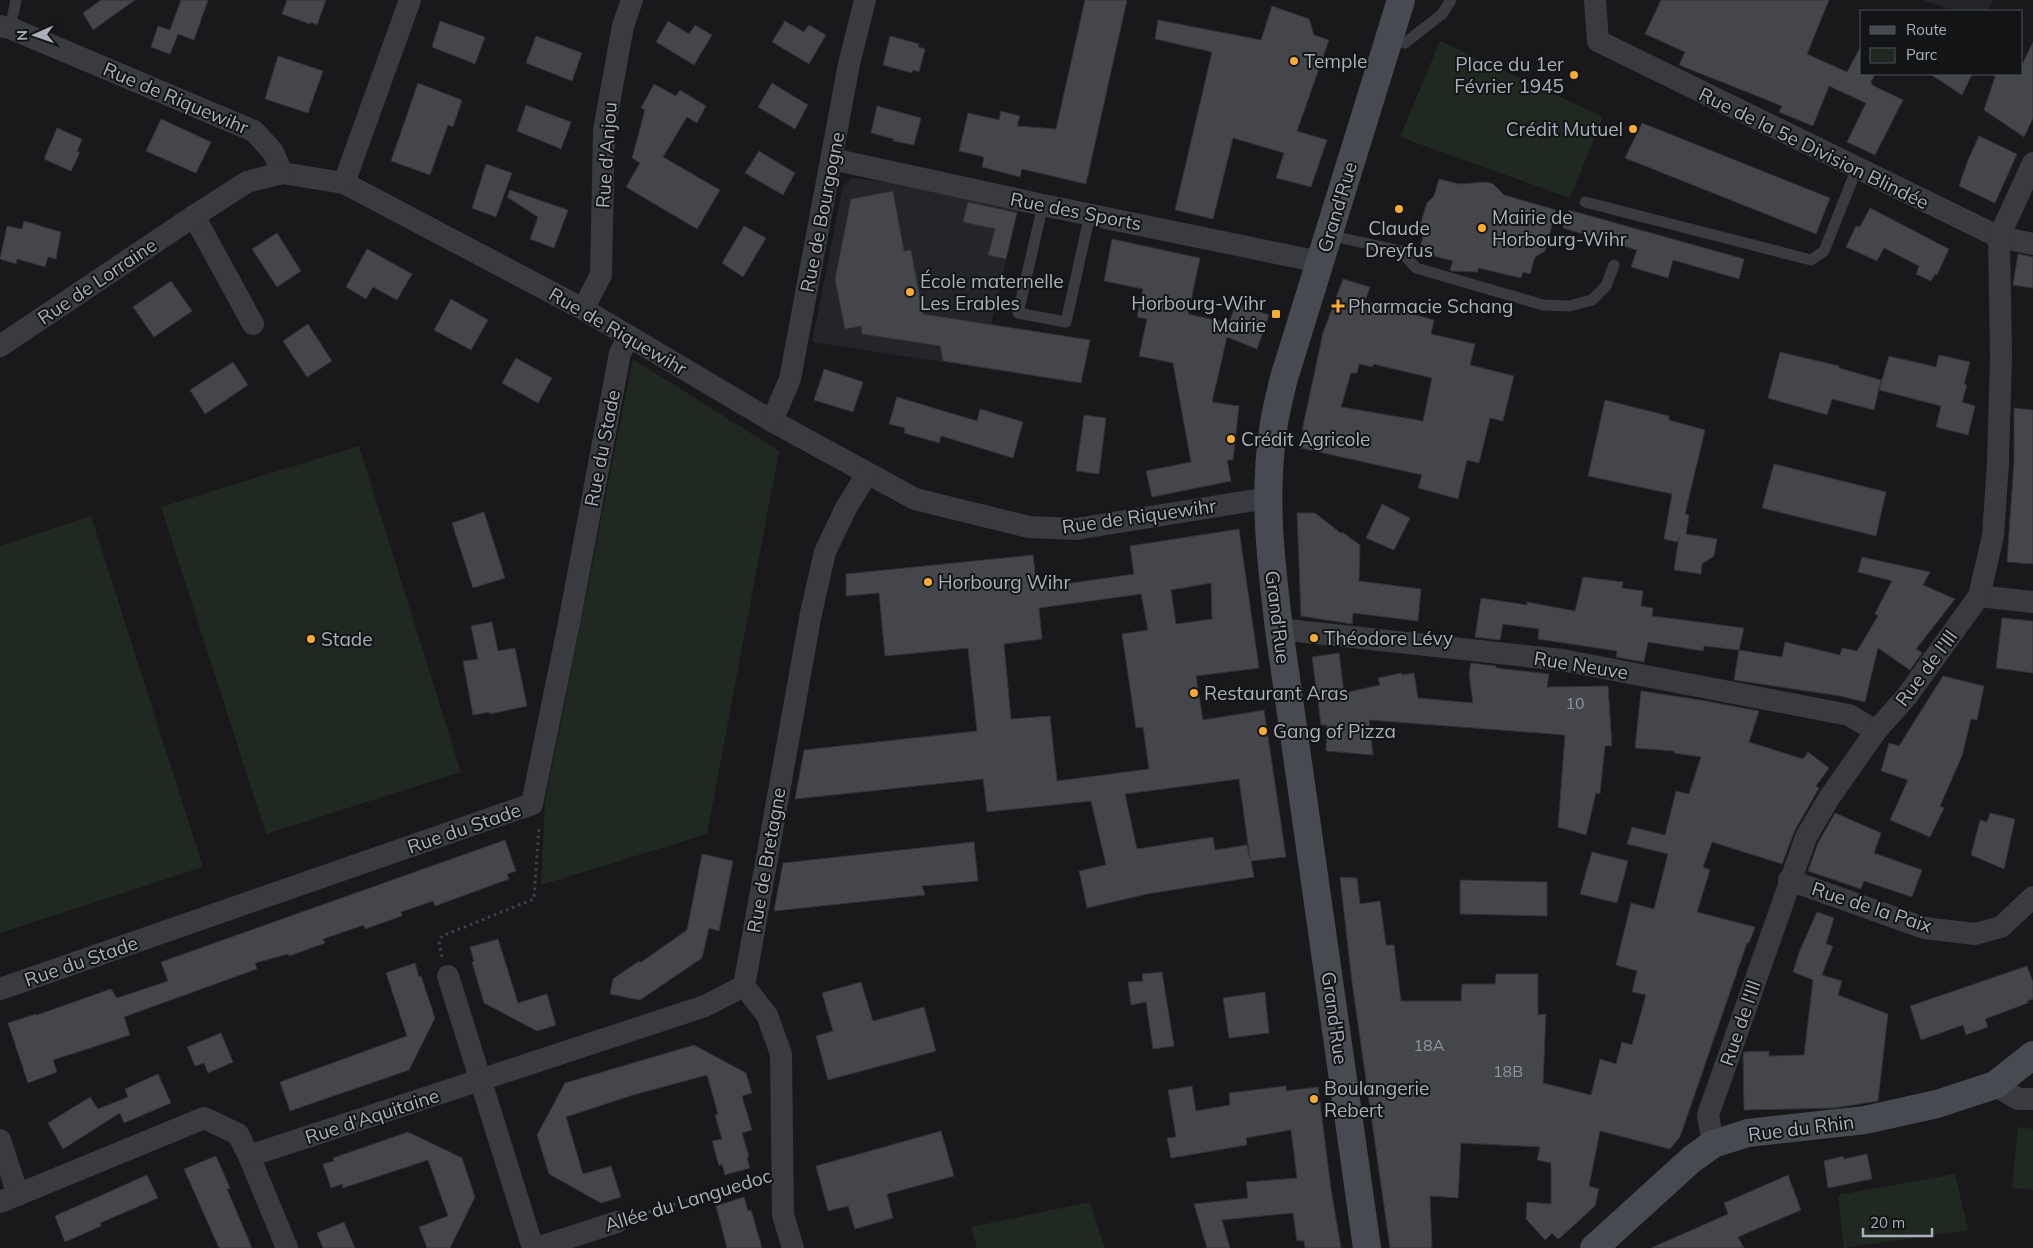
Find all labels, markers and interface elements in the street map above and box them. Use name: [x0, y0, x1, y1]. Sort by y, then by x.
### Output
north arrow: [10, 10, 60, 60]
legend: [1860, 10, 2023, 75]
text: Route: [1906, 20, 1947, 39]
text: N: [13, 30, 31, 41]
text: Parc: [1906, 45, 1937, 64]
place label: Temple: [1304, 49, 1367, 73]
place label: Place du 1er Février 1945: [1454, 52, 1564, 98]
marker: Temple: [1288, 55, 1300, 67]
street label: Rue de Riquewihr: [100, 57, 252, 139]
marker: Place du 1er Février 1945: [1568, 69, 1580, 81]
street label: Rue de la 5e Division Blindée: [1695, 82, 1933, 214]
street label: Rue d'Anjou: [590, 101, 622, 209]
place label: Crédit Mutuel: [1506, 117, 1623, 141]
marker: Crédit Mutuel: [1627, 123, 1639, 135]
street label: Rue de Bourgogne: [795, 130, 849, 294]
street label: Grand'Rue: [1312, 159, 1362, 255]
street label: Rue des Sports: [1008, 187, 1144, 235]
marker: Claude Dreyfus: [1393, 203, 1405, 215]
place label: Mairie de Horbourg-Wihr: [1492, 205, 1627, 251]
place label: Claude Dreyfus: [1365, 216, 1433, 262]
marker: Mairie de Horbourg-Wihr: [1476, 222, 1488, 234]
street label: Rue de Lorraine: [33, 232, 161, 330]
place label: École maternelle Les Erables: [920, 269, 1064, 315]
street label: Rue de Riquewihr: [545, 282, 691, 380]
marker: École maternelle Les Erables: [904, 286, 916, 298]
place label: Horbourg-Wihr Mairie: [1131, 291, 1266, 337]
place label: Pharmacie Schang: [1348, 294, 1513, 318]
marker: Pharmacie Schang: [1332, 300, 1344, 312]
marker: Horbourg-Wihr Mairie: [1270, 308, 1282, 320]
street label: Rue du Stade: [579, 388, 625, 508]
place label: Crédit Agricole: [1241, 427, 1370, 451]
marker: Crédit Agricole: [1225, 433, 1237, 445]
street label: Rue de Riquewihr: [1060, 493, 1218, 539]
street label: Grand'Rue: [1260, 569, 1296, 665]
place label: Horbourg Wihr: [938, 570, 1070, 594]
marker: Horbourg Wihr: [922, 576, 934, 588]
street label: Rue de l'Ill: [1890, 625, 1962, 711]
place label: Théodore Lévy: [1324, 626, 1453, 650]
place label: Stade: [321, 627, 373, 651]
marker: Théodore Lévy: [1308, 632, 1320, 644]
marker: Stade: [305, 633, 317, 645]
street label: Rue Neuve: [1532, 646, 1630, 684]
place label: Restaurant Aras: [1204, 681, 1348, 705]
marker: Restaurant Aras: [1188, 687, 1200, 699]
house number: 10: [1565, 693, 1585, 713]
place label: Gang of Pizza: [1273, 719, 1396, 743]
marker: Gang of Pizza: [1257, 725, 1269, 737]
street label: Rue de Bretagne: [741, 785, 791, 935]
street label: Rue du Stade: [404, 797, 524, 859]
street label: Rue de la Paix: [1809, 876, 1935, 938]
street label: Rue du Stade: [21, 930, 141, 992]
street label: Grand'Rue: [1317, 970, 1353, 1066]
street label: Rue de l'Ill: [1714, 977, 1766, 1069]
house number: 18A: [1414, 1035, 1445, 1055]
house number: 18B: [1493, 1061, 1523, 1081]
place label: Boulangerie Rebert: [1324, 1076, 1429, 1122]
street label: Rue d'Aquitaine: [302, 1083, 442, 1149]
marker: Boulangerie Rebert: [1308, 1093, 1320, 1105]
street label: Rue du Rhin: [1747, 1110, 1855, 1146]
street label: Allée du Languedoc: [602, 1163, 774, 1237]
scale bar: [1863, 1206, 1932, 1238]
text: 20 m: [1870, 1213, 1905, 1232]

